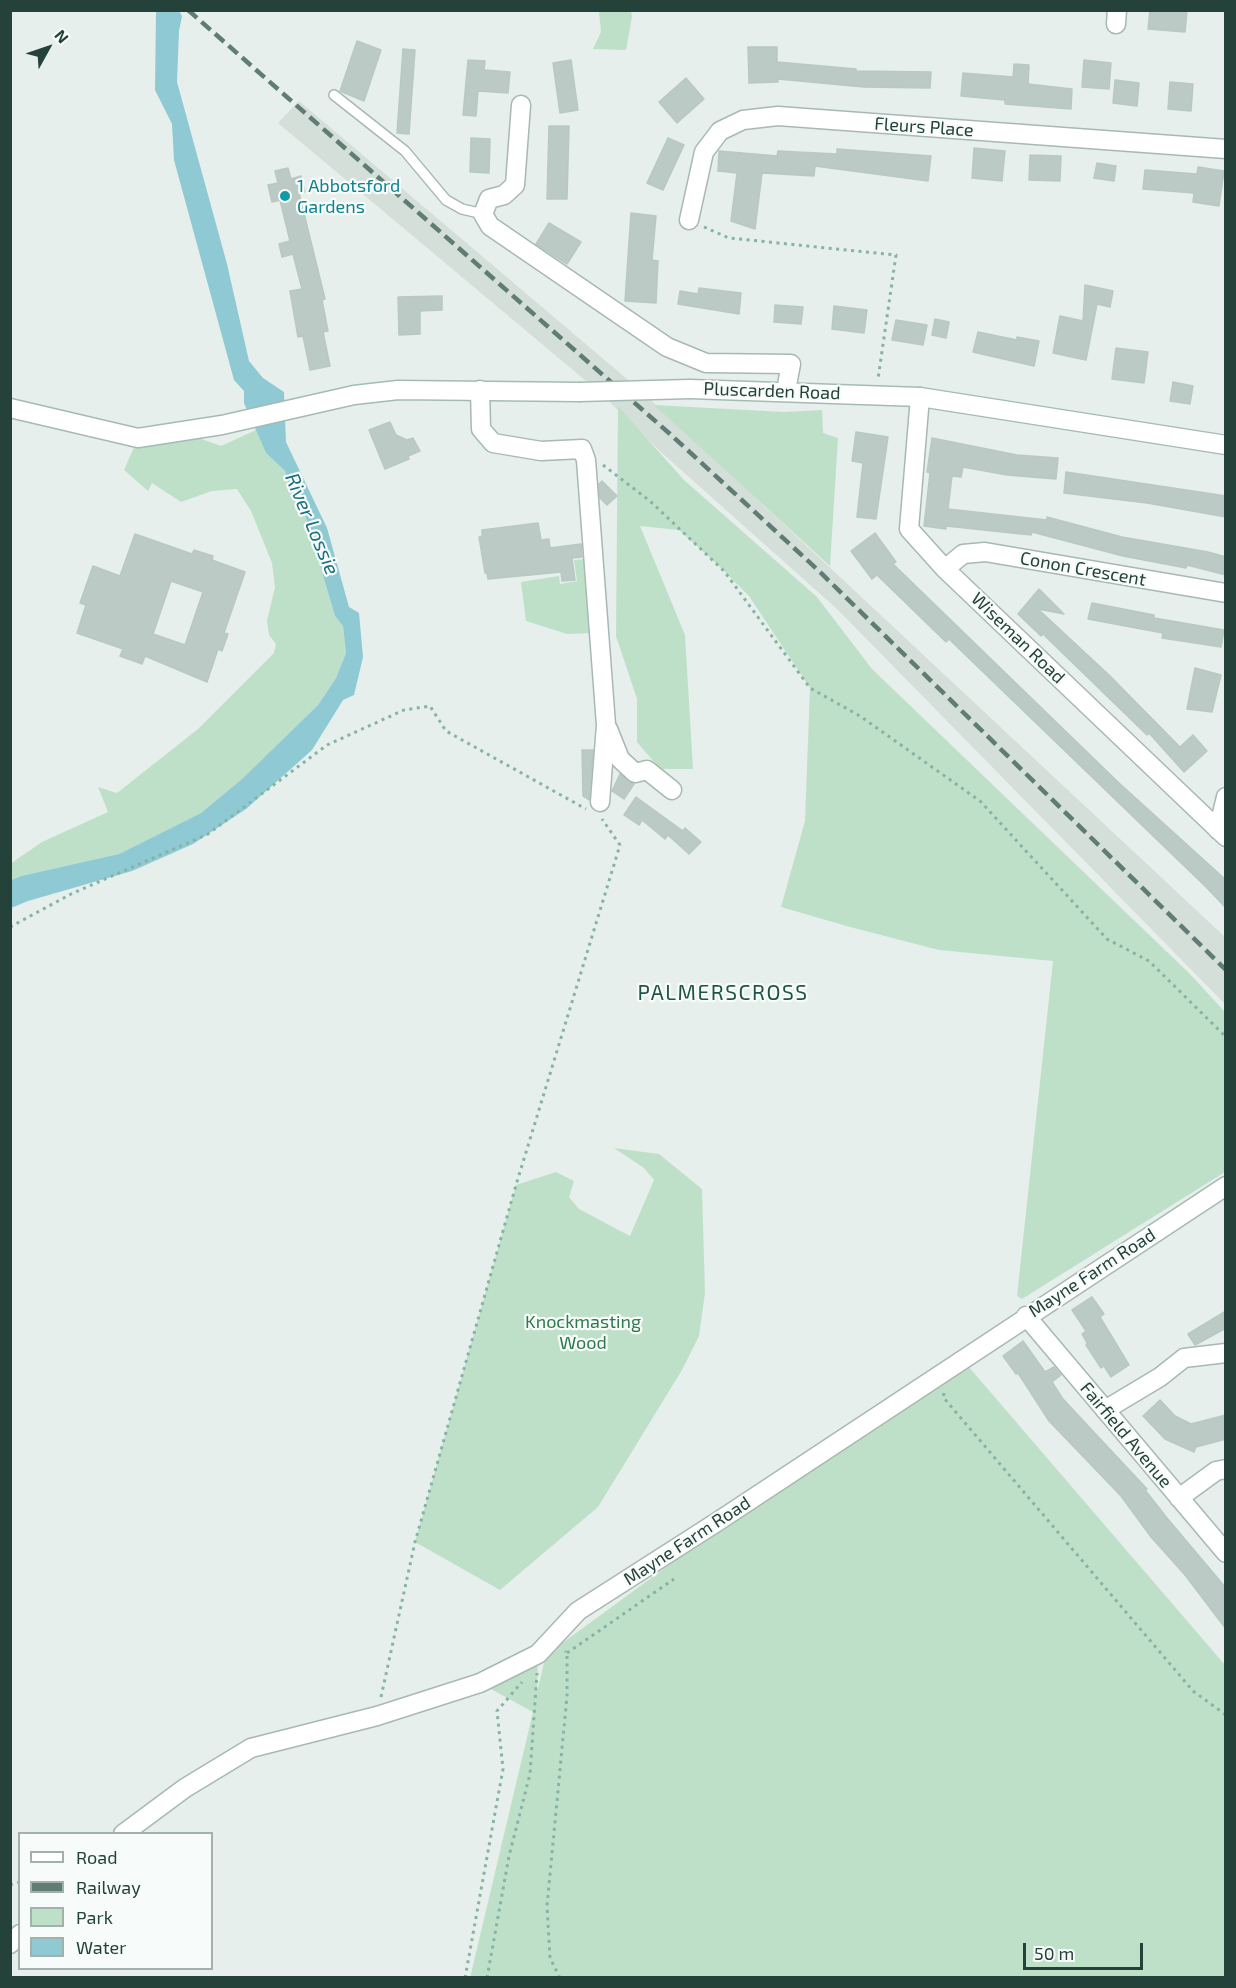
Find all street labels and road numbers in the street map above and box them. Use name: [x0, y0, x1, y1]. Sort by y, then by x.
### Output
street label: Fleurs Place: [874, 113, 974, 141]
street label: Pluscarden Road: [703, 378, 841, 404]
street label: Conon Crescent: [1018, 547, 1148, 591]
street label: Wiseman Road: [967, 588, 1069, 688]
street label: Mayne Farm Road: [1024, 1224, 1160, 1322]
street label: Fairfield Avenue: [1075, 1378, 1177, 1492]
street label: Mayne Farm Road: [619, 1492, 755, 1590]

